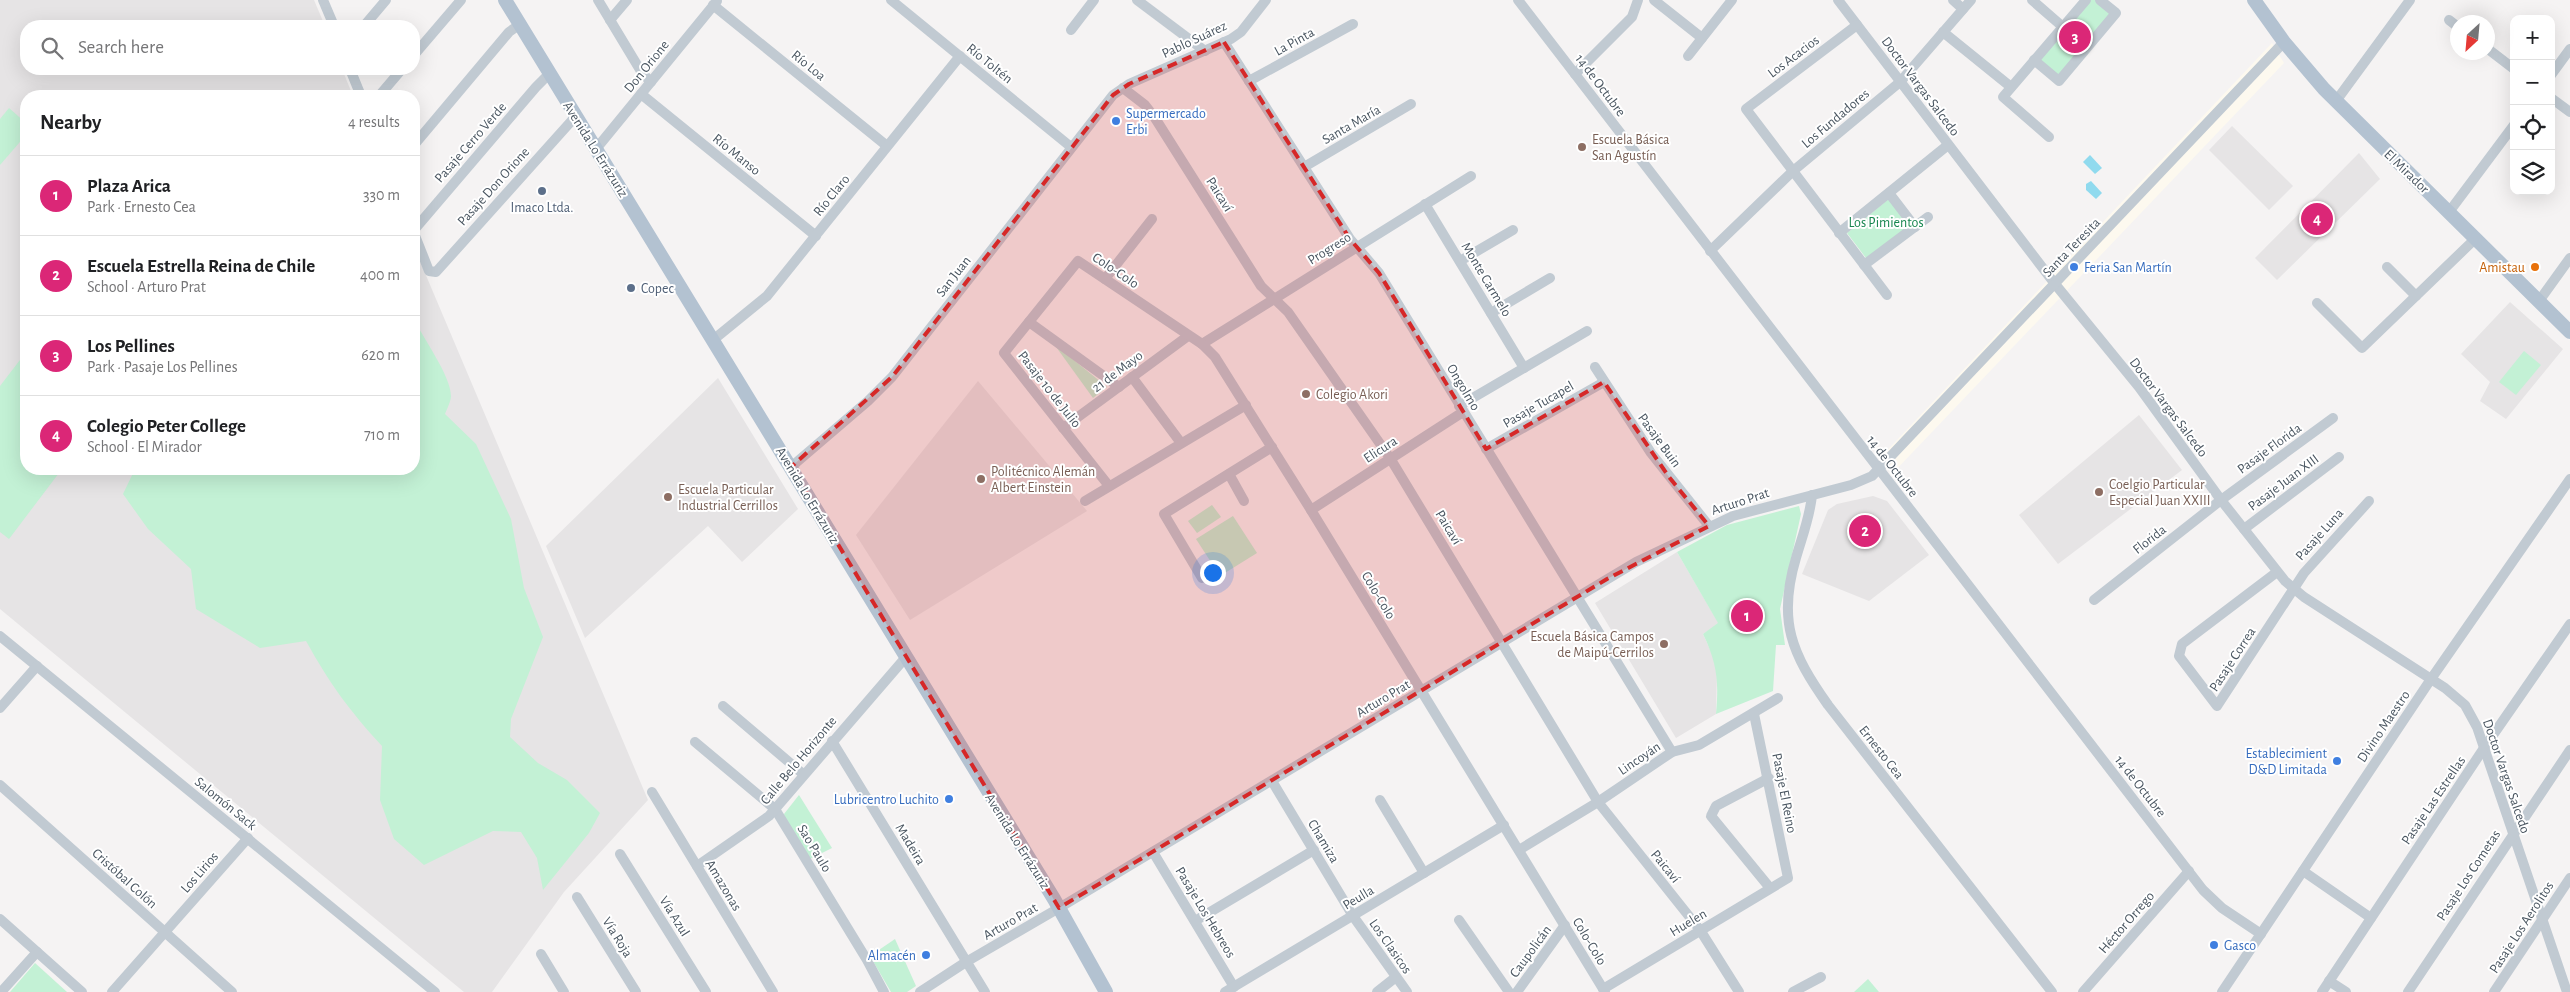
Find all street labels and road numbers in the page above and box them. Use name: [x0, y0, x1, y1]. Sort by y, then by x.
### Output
street label: Pablo Suárez: [1160, 19, 1229, 61]
street label: La Pinta: [1272, 25, 1317, 59]
street label: Los Acacios: [1765, 33, 1822, 81]
street label: Doctor Vargas Salcedo: [1879, 34, 1962, 139]
street label: Don Orione: [622, 38, 672, 95]
street label: Río Toltén: [964, 41, 1015, 86]
street label: Río Loa: [789, 48, 828, 84]
street label: 14 de Octubre: [1572, 52, 1628, 119]
street label: Los Fundadores: [1799, 87, 1872, 151]
street label: Avenida Lo Errázuriz: [560, 99, 630, 200]
street label: Pasaje Cerro Verde: [432, 100, 509, 185]
street label: Santa María: [1320, 102, 1383, 147]
street label: Río Manso: [710, 131, 763, 178]
street label: Pasaje Don Orione: [455, 145, 532, 229]
street label: El Mirador: [2381, 147, 2432, 197]
street label: Río Claro: [811, 172, 853, 219]
street label: Paicaví: [1203, 175, 1235, 215]
street label: Santa Teresita: [2040, 215, 2104, 280]
street label: Progreso: [1305, 230, 1354, 268]
street label: Monte Carmelo: [1459, 240, 1514, 319]
street label: Colo-Colo: [1090, 250, 1141, 291]
street label: San Juan: [934, 254, 974, 299]
street label: 21 de Mayo: [1090, 348, 1146, 395]
street label: Pasaje 10 de Julio: [1015, 349, 1083, 431]
street label: Doctor Vargas Salcedo: [2127, 355, 2210, 460]
street label: Ongolmo: [1444, 362, 1482, 413]
street label: Pasaje Tucapel: [1501, 379, 1576, 431]
street label: Pasaje Buin: [1635, 411, 1683, 470]
street label: Pasaje Florida: [2235, 421, 2305, 477]
street label: 14 de Octubre: [1864, 433, 1920, 500]
street label: Elicura: [1361, 434, 1400, 466]
street label: Avenida Lo Errázuriz: [773, 445, 842, 546]
street label: Pasaje Juan XIII: [2246, 452, 2321, 514]
street label: Arturo Prat: [1710, 486, 1772, 518]
street label: Pasaje Luna: [2293, 506, 2347, 563]
street label: Paicaví: [1432, 508, 1464, 548]
street label: Florida: [2130, 522, 2169, 557]
street label: Colo-Colo: [1359, 569, 1398, 622]
street label: Pasaje Correa: [2207, 625, 2259, 694]
street label: Arturo Prat: [1354, 677, 1413, 720]
street label: Divino Maestro: [2355, 688, 2413, 765]
street label: Calle Belo Horizonte: [758, 714, 840, 807]
street label: Doctor Vargas Salcedo: [2480, 717, 2532, 835]
street label: Ernesto Cea: [1856, 723, 1907, 782]
street label: Lincoyán: [1616, 740, 1663, 778]
street label: Pasaje El Reino: [1769, 752, 1799, 835]
street label: 14 de Octubre: [2112, 753, 2168, 820]
street label: Pasaje Las Estrellas: [2399, 754, 2468, 847]
street label: Salomón Sack: [192, 775, 259, 833]
street label: Avenida Lo Errázuriz: [982, 791, 1052, 892]
street label: Chamiza: [1305, 817, 1342, 866]
street label: Madeira: [892, 821, 928, 868]
street label: Sao Paulo: [795, 822, 834, 875]
street label: Pasaje Los Cometas: [2434, 828, 2503, 923]
street label: Cristóbal Colón: [89, 846, 159, 911]
street label: Paicaví: [1648, 848, 1683, 886]
street label: Los Lirios: [178, 850, 221, 896]
street label: Amazonas: [703, 858, 744, 913]
street label: Pasaje Los Hebreos: [1173, 865, 1238, 960]
street label: Pasaje Los Aerolitos: [2487, 879, 2557, 976]
street label: Peulla: [1340, 883, 1377, 913]
street label: Héctor Orrego: [2096, 889, 2157, 956]
street label: Vía Azul: [656, 894, 692, 939]
street label: Arturo Prat: [981, 901, 1040, 943]
street label: Huelen: [1668, 907, 1709, 939]
street label: Vía Roja: [599, 915, 635, 961]
street label: Colo-Colo: [1570, 915, 1609, 968]
street label: Los Clasicos: [1366, 917, 1414, 976]
street label: Caupolicán: [1507, 923, 1554, 980]

